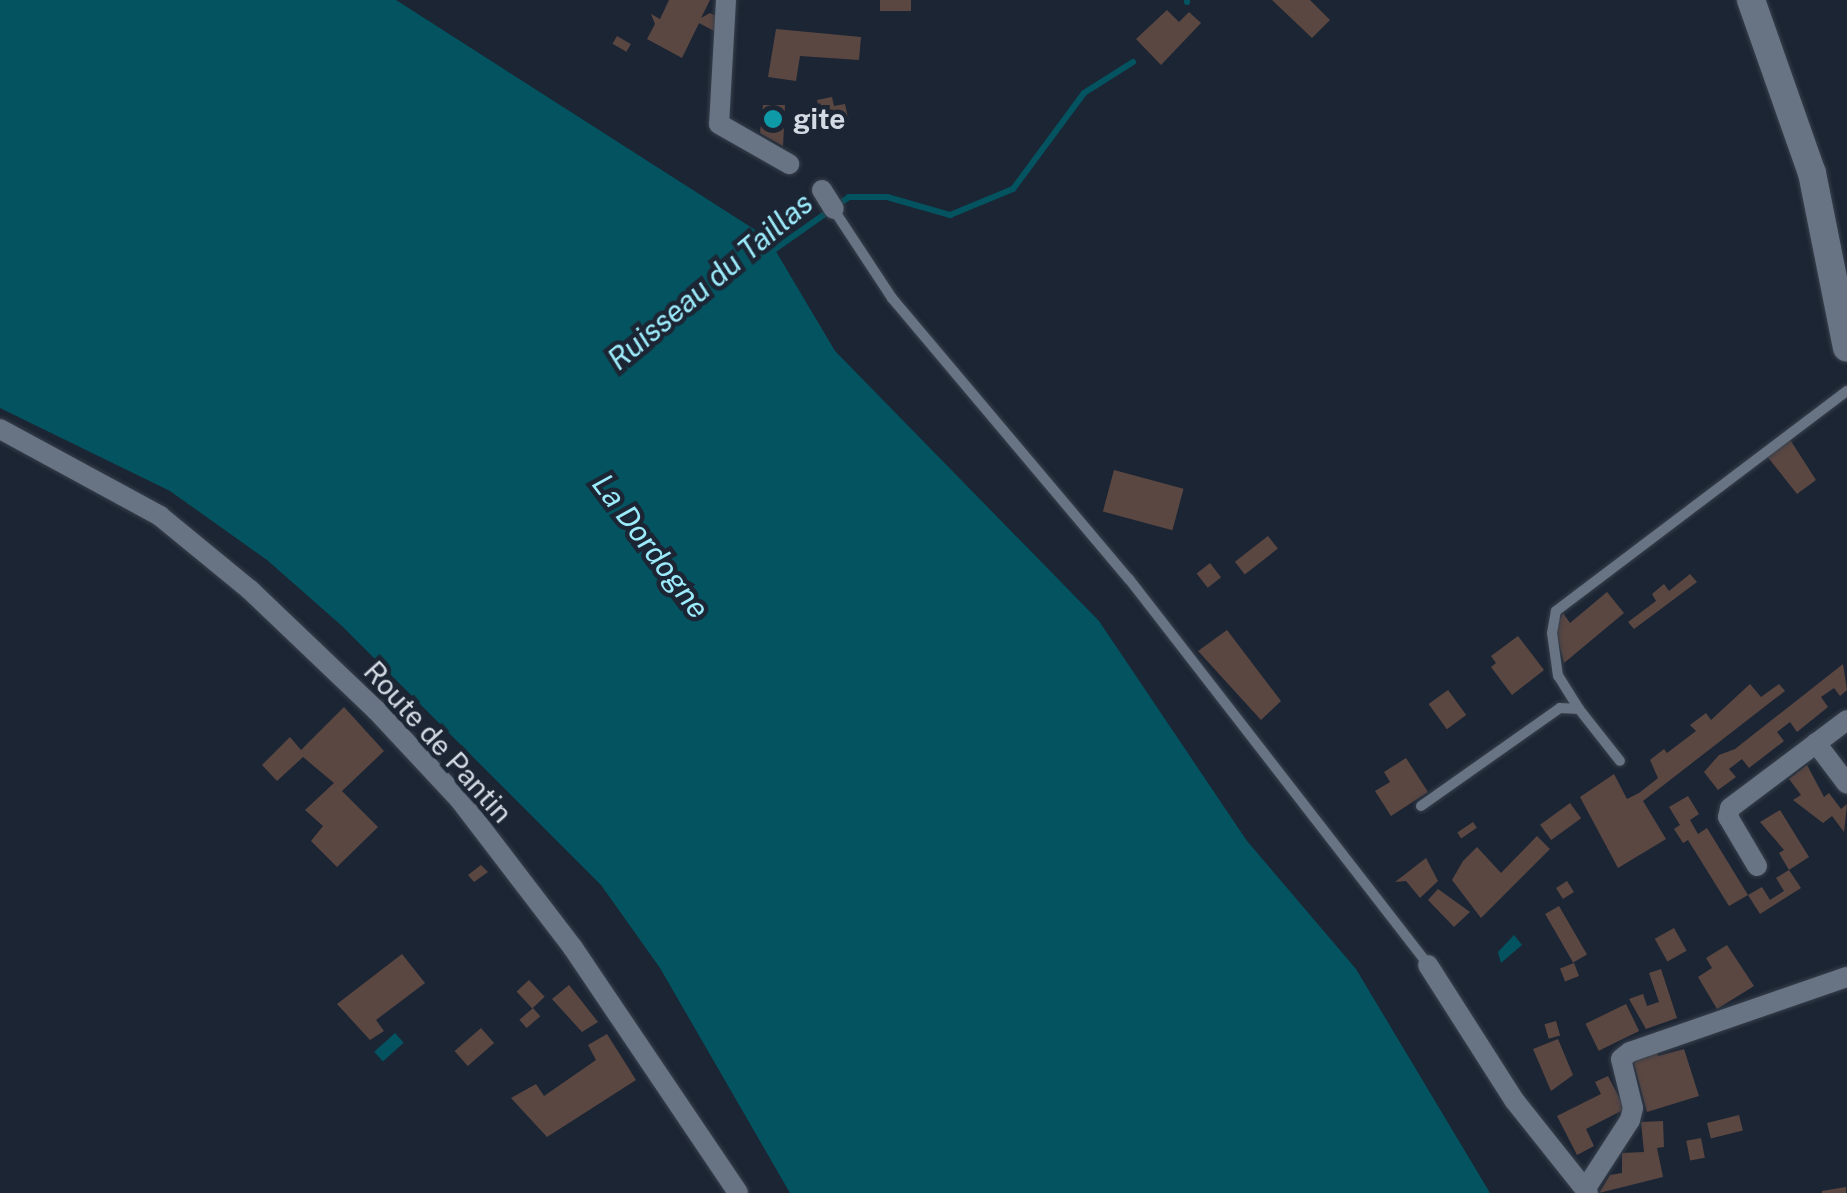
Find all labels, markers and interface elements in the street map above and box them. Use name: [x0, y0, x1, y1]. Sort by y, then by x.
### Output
place label: gite: [793, 102, 845, 136]
marker: gite: [762, 108, 784, 130]
water label: Ruisseau du Taillas: [600, 185, 820, 377]
water label: La Dordogne: [585, 467, 717, 625]
street label: Route de Pantin: [357, 654, 519, 830]

